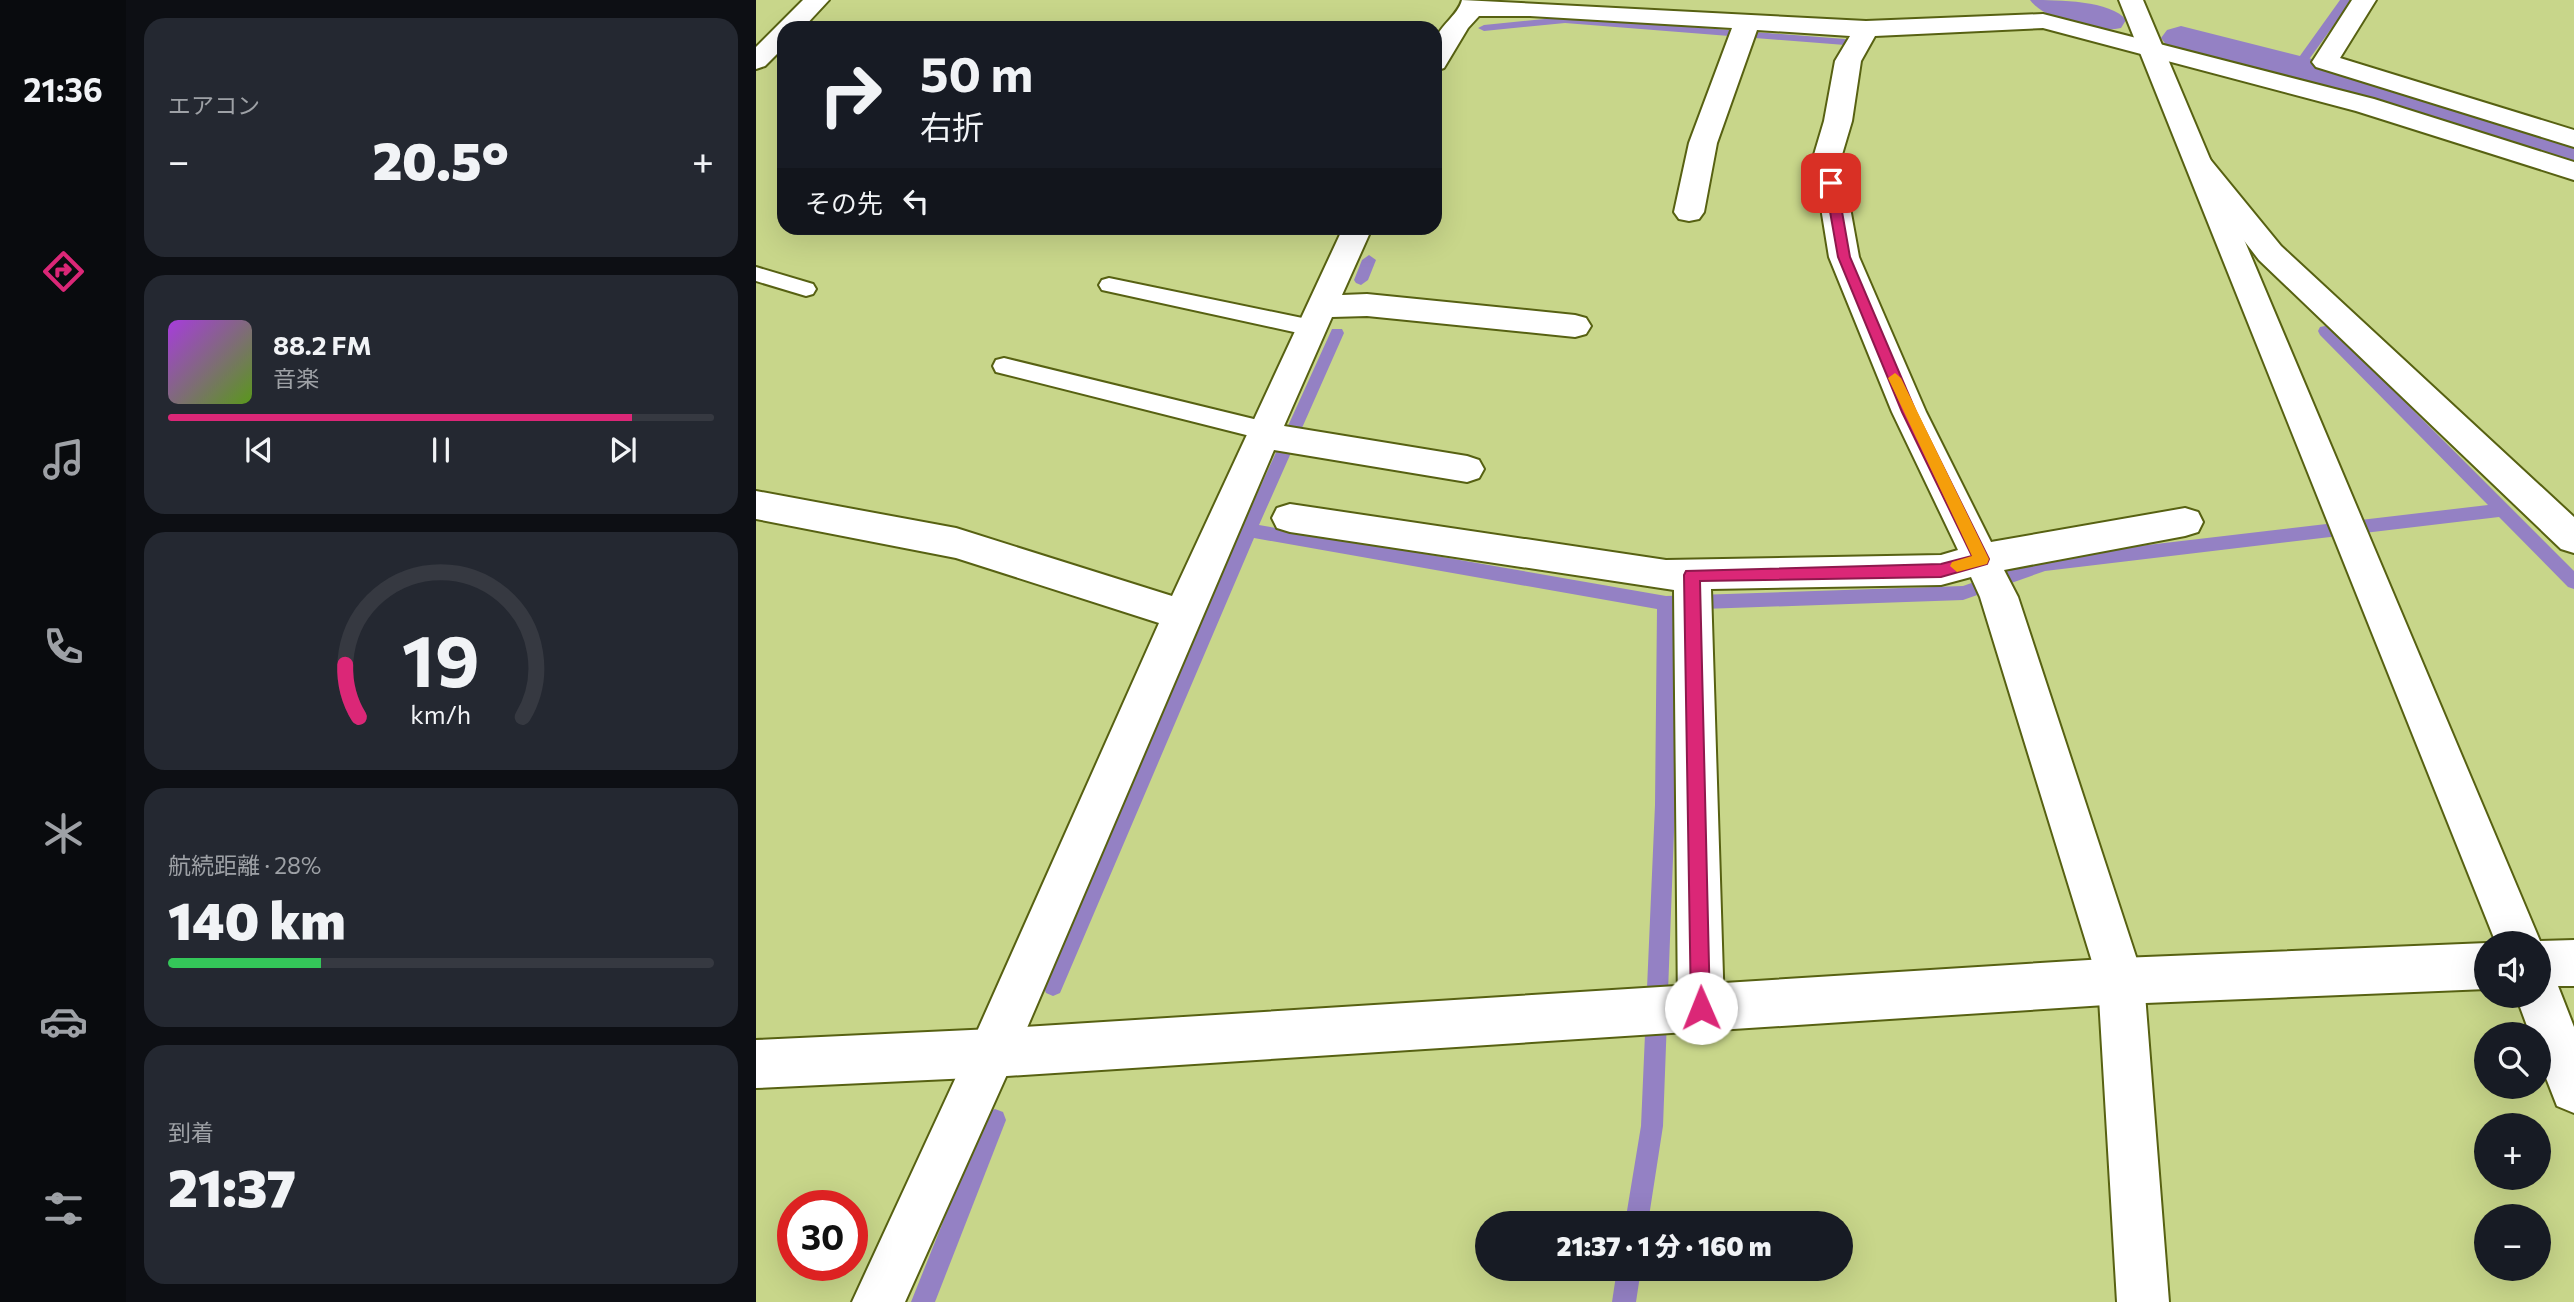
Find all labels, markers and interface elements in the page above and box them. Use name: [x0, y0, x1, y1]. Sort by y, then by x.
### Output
text: 50 m: [920, 42, 1033, 102]
icon: right: [805, 49, 896, 140]
text: 21:36: [23, 69, 103, 109]
text: エアコン: [168, 91, 260, 119]
text: 右折: [920, 106, 984, 146]
text: 20.5°: [372, 127, 509, 191]
text: −: [168, 136, 190, 183]
text: +: [692, 136, 714, 183]
pin: [1801, 153, 1861, 213]
icon: arrive: [1812, 164, 1850, 202]
icon: left: [897, 182, 935, 220]
text: その先: [805, 187, 883, 218]
icon: directions: [39, 247, 88, 296]
text: 88.2 FM: [273, 329, 372, 360]
text: 音楽: [273, 364, 319, 392]
icon: previous: [240, 431, 278, 469]
icon: pause: [422, 431, 460, 469]
icon: next: [604, 431, 642, 469]
icon: music: [39, 435, 88, 484]
text: 19: [402, 613, 480, 702]
icon: phone: [39, 622, 88, 671]
text: km/h: [411, 699, 471, 729]
icon: climate: [39, 809, 88, 858]
text: 航続距離 · 28%: [168, 851, 321, 879]
text: 140 km: [168, 887, 346, 951]
map controls: [2474, 931, 2551, 1281]
button: sound: [2474, 931, 2551, 1008]
position arrow: [1664, 971, 1738, 1045]
icon: car: [39, 997, 88, 1046]
button: search: [2474, 1022, 2551, 1099]
button: +: [2474, 1113, 2551, 1190]
text: 到着: [168, 1118, 214, 1146]
text: 21:37: [168, 1154, 296, 1218]
icon: filters: [39, 1184, 88, 1233]
speed limit sign: 30: [777, 1190, 868, 1281]
button: −: [2474, 1204, 2551, 1281]
text: 21:37 · 1 分 · 160 m: [1557, 1230, 1771, 1261]

